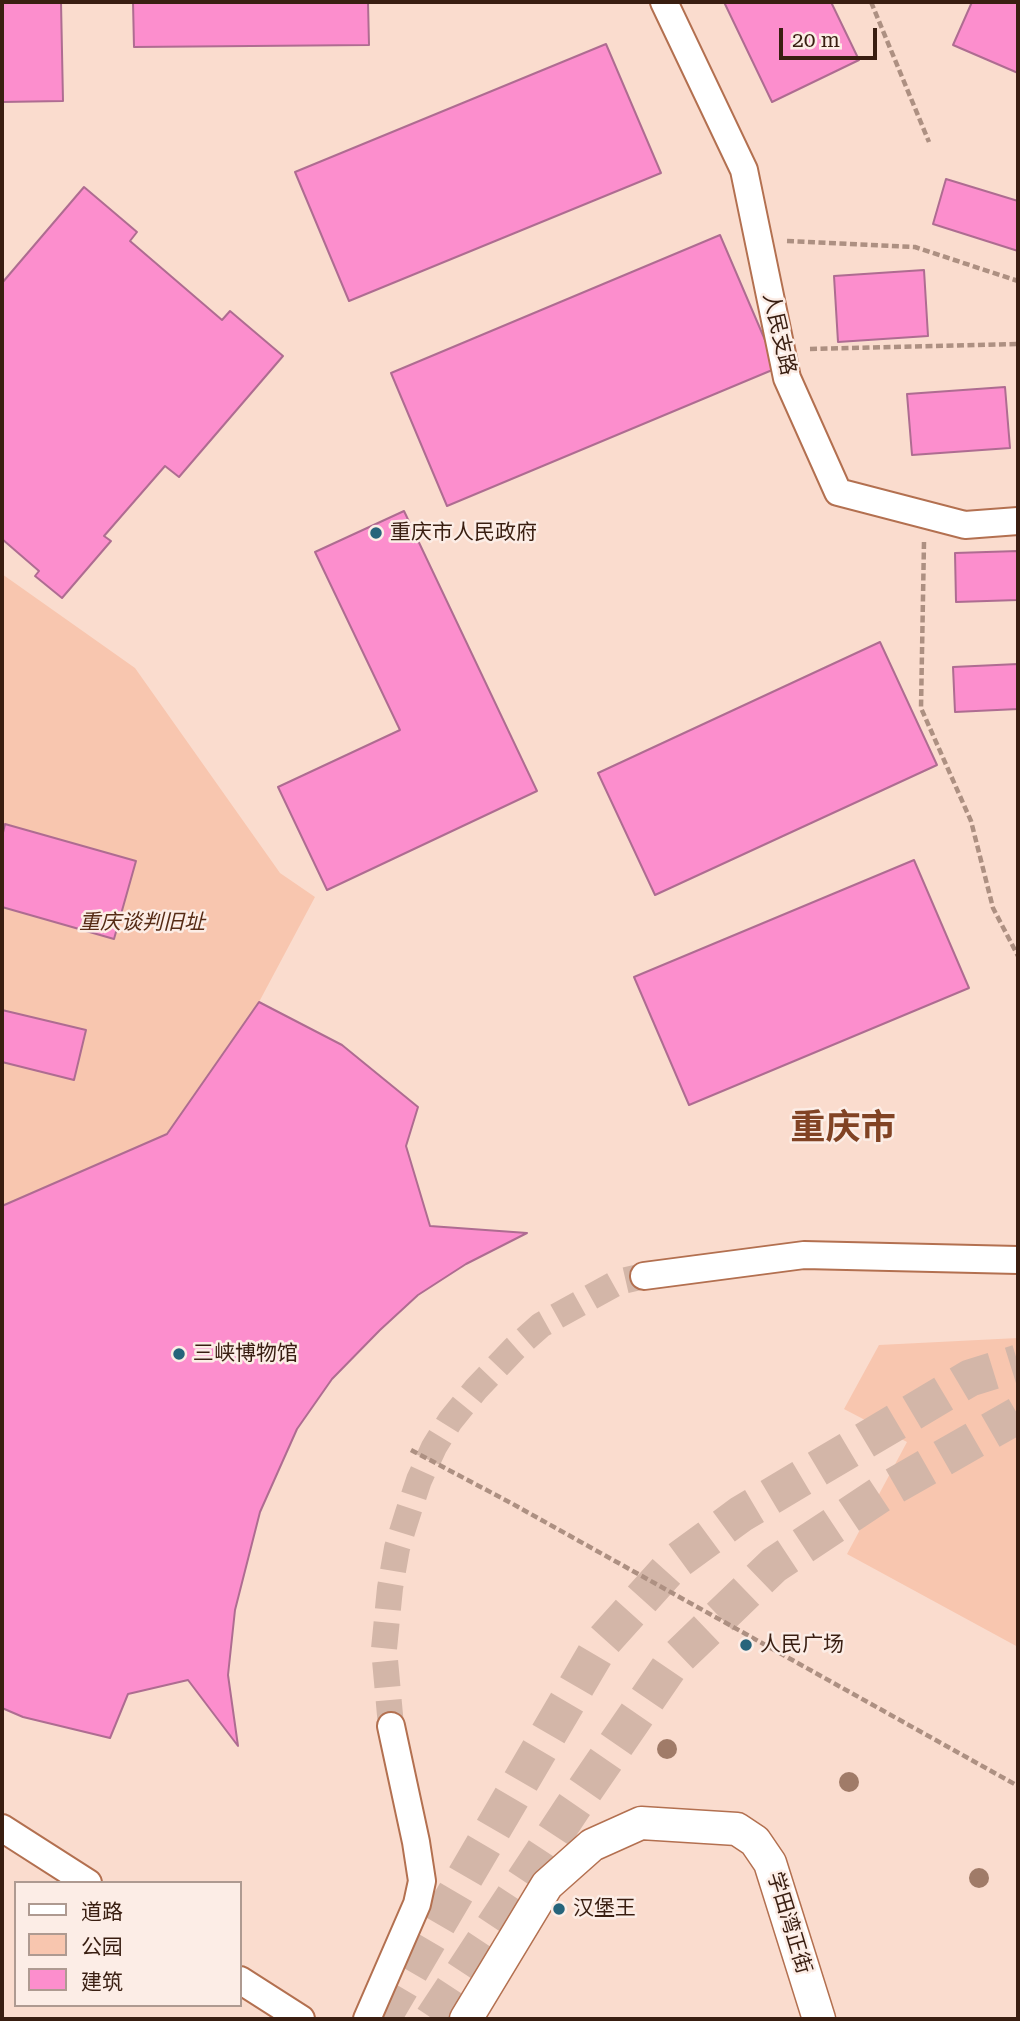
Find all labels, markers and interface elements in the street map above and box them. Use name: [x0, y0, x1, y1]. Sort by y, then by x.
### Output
scale bar: [782, 14, 880, 58]
text: 20 m: [792, 28, 840, 52]
street label: 人民支路: [757, 290, 801, 378]
place label: 重庆市人民政府: [390, 520, 537, 546]
marker: 重庆市人民政府: [368, 525, 384, 541]
park label: 重庆谈判旧址: [79, 910, 205, 936]
district label: 重庆市: [791, 1108, 895, 1150]
place label: 三峡博物馆: [193, 1341, 298, 1367]
marker: 三峡博物馆: [171, 1346, 187, 1362]
place label: 人民广场: [760, 1632, 844, 1658]
marker: 人民广场: [738, 1637, 754, 1653]
street label: 学田湾正街: [762, 1869, 816, 1977]
legend: [14, 1881, 242, 2007]
place label: 汉堡王: [573, 1896, 636, 1922]
text: 道路: [81, 1900, 123, 1924]
marker: 汉堡王: [551, 1901, 567, 1917]
text: 公园: [81, 1935, 123, 1959]
text: 建筑: [81, 1970, 123, 1994]

